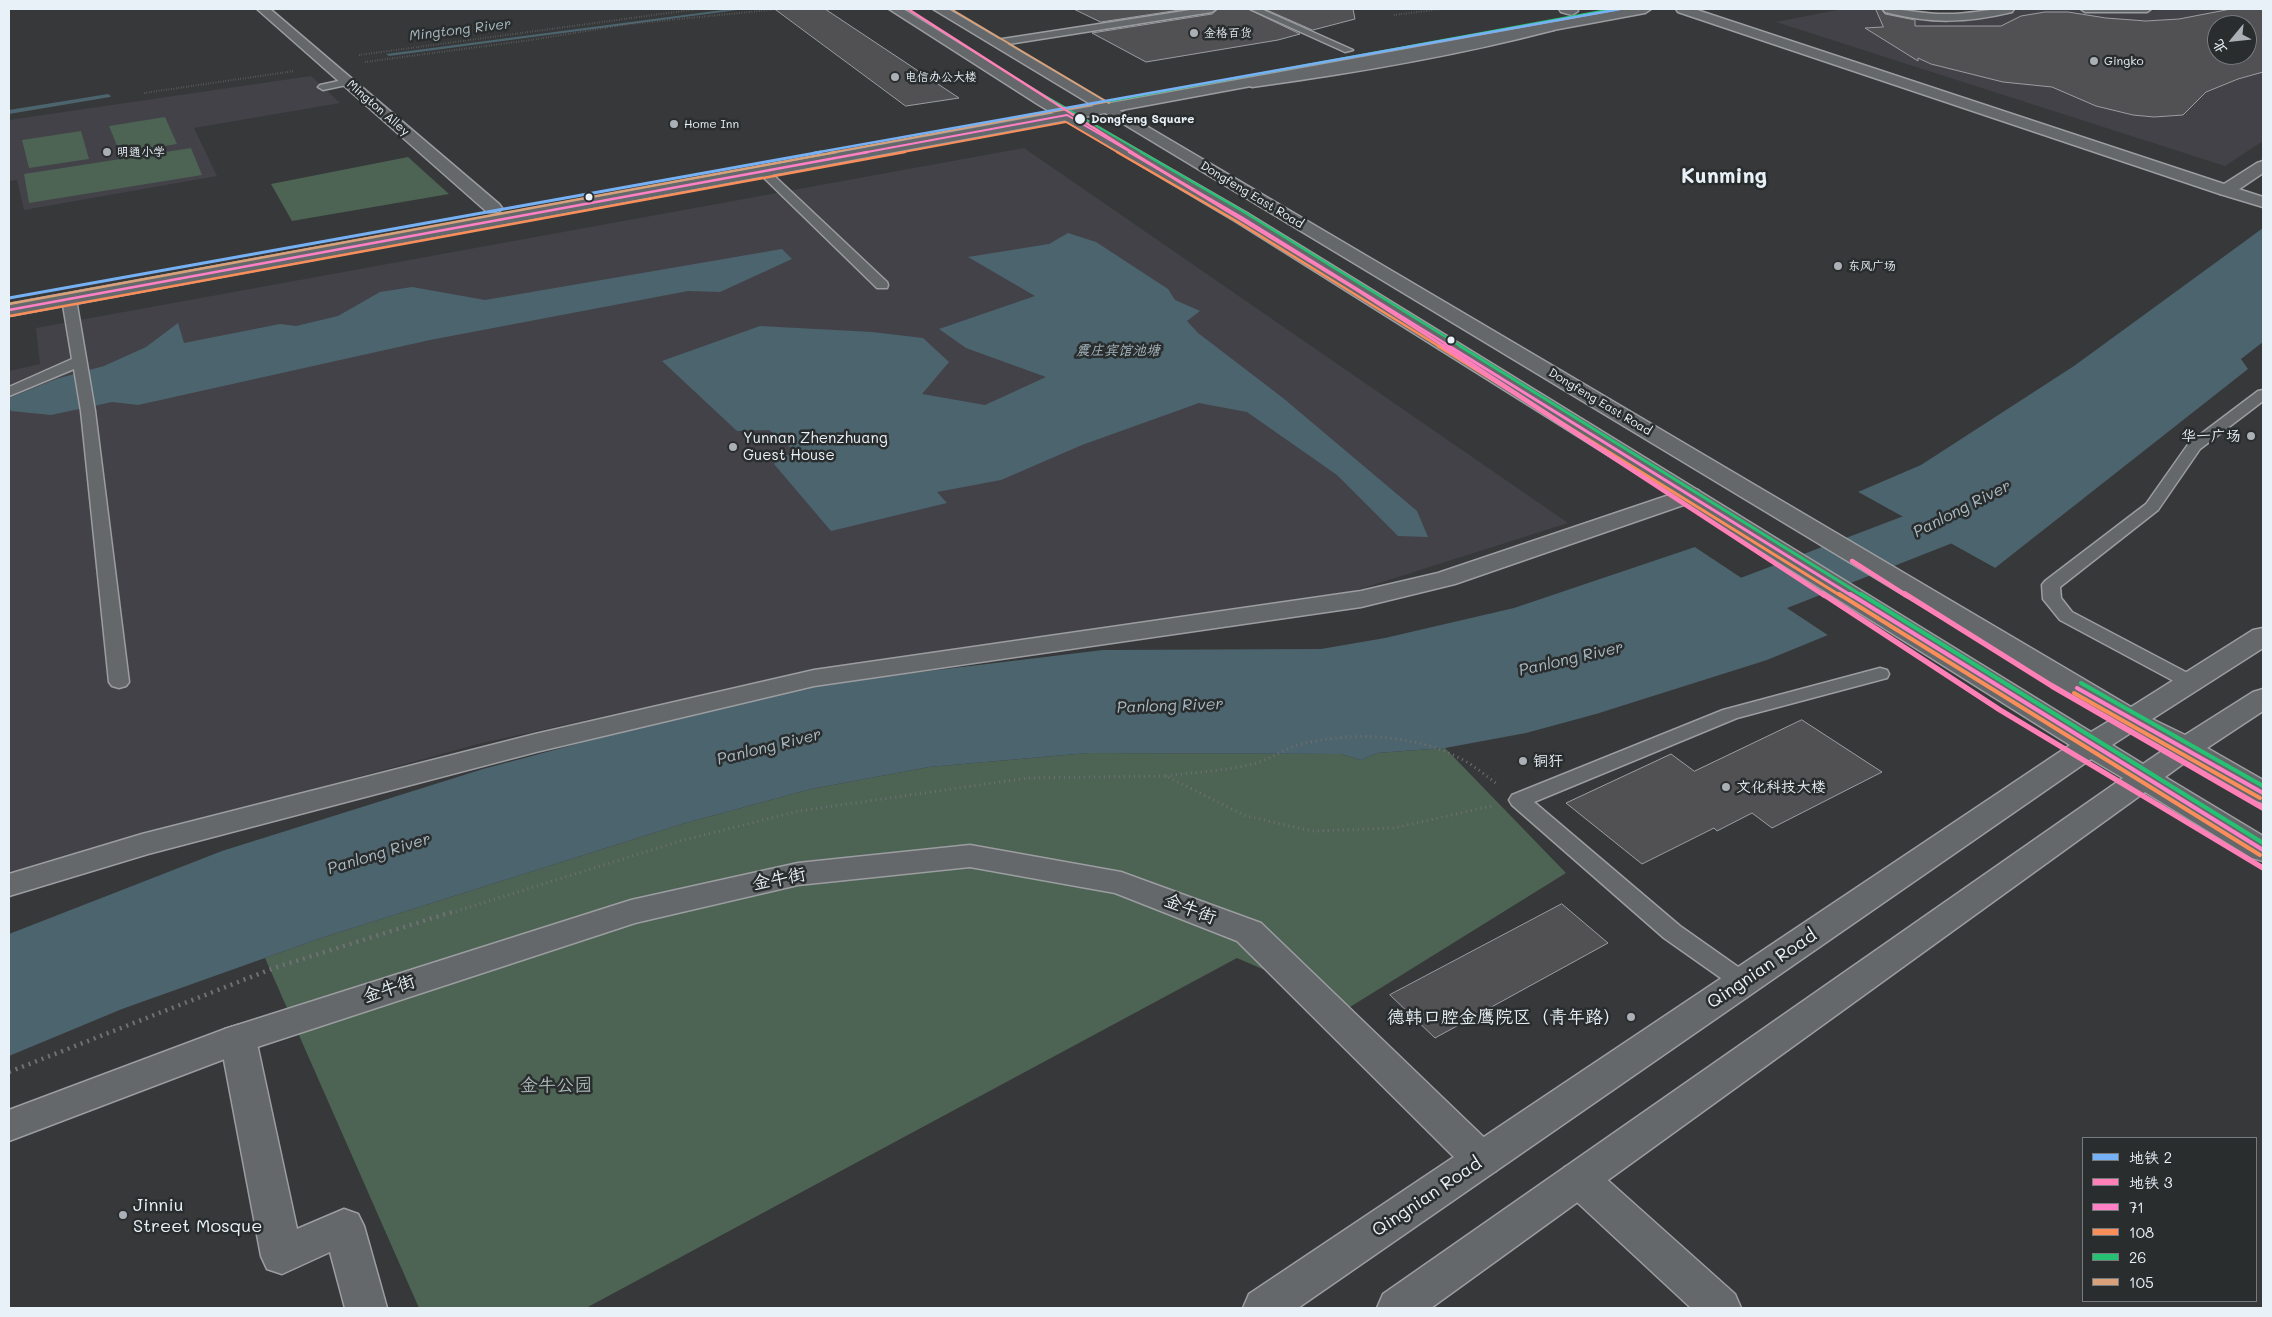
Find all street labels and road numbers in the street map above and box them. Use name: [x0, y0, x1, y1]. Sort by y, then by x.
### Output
street label: Mington Alley: [344, 77, 412, 139]
street label: Dongfeng East Road: [1198, 159, 1306, 231]
street label: Dongfeng East Road: [1546, 366, 1654, 438]
street label: 金牛街: [750, 863, 808, 895]
street label: 金牛街: [1161, 889, 1219, 929]
street label: Qingnian Road: [1703, 924, 1821, 1014]
street label: 金牛街: [360, 970, 418, 1008]
street label: Qingnian Road: [1368, 1152, 1486, 1242]

